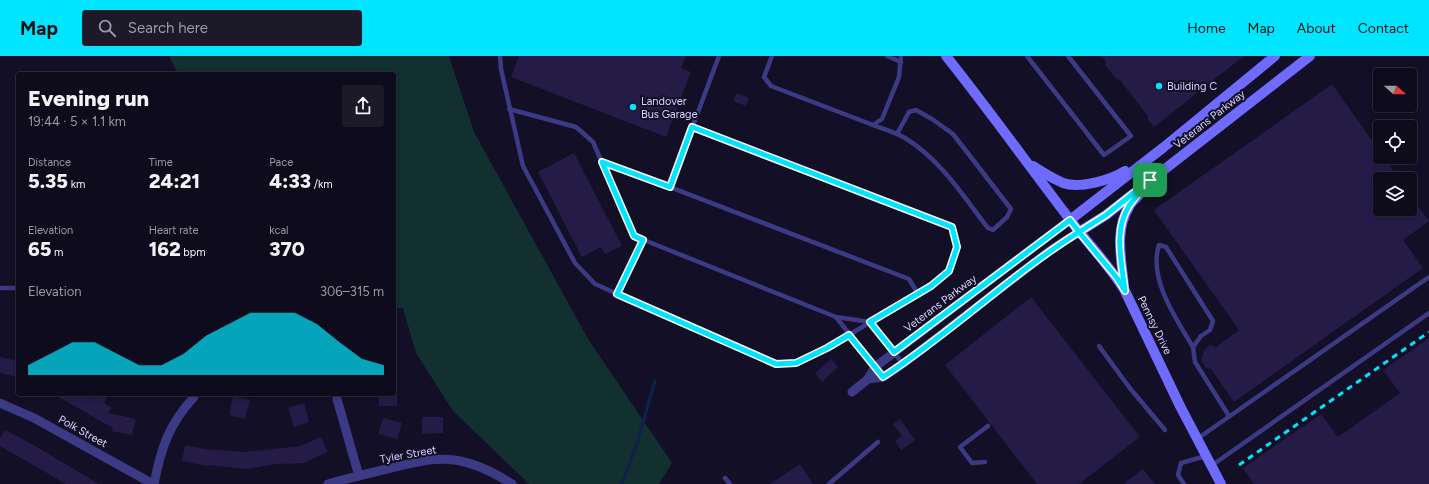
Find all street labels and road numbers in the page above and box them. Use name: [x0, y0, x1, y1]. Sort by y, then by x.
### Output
street label: Veterans Parkway: [1171, 87, 1248, 151]
street label: Veterans Parkway: [901, 272, 979, 335]
street label: Pennsy Drive: [1135, 294, 1174, 357]
street label: Polk Street: [56, 413, 109, 450]
street label: Tyler Street: [379, 443, 437, 466]

